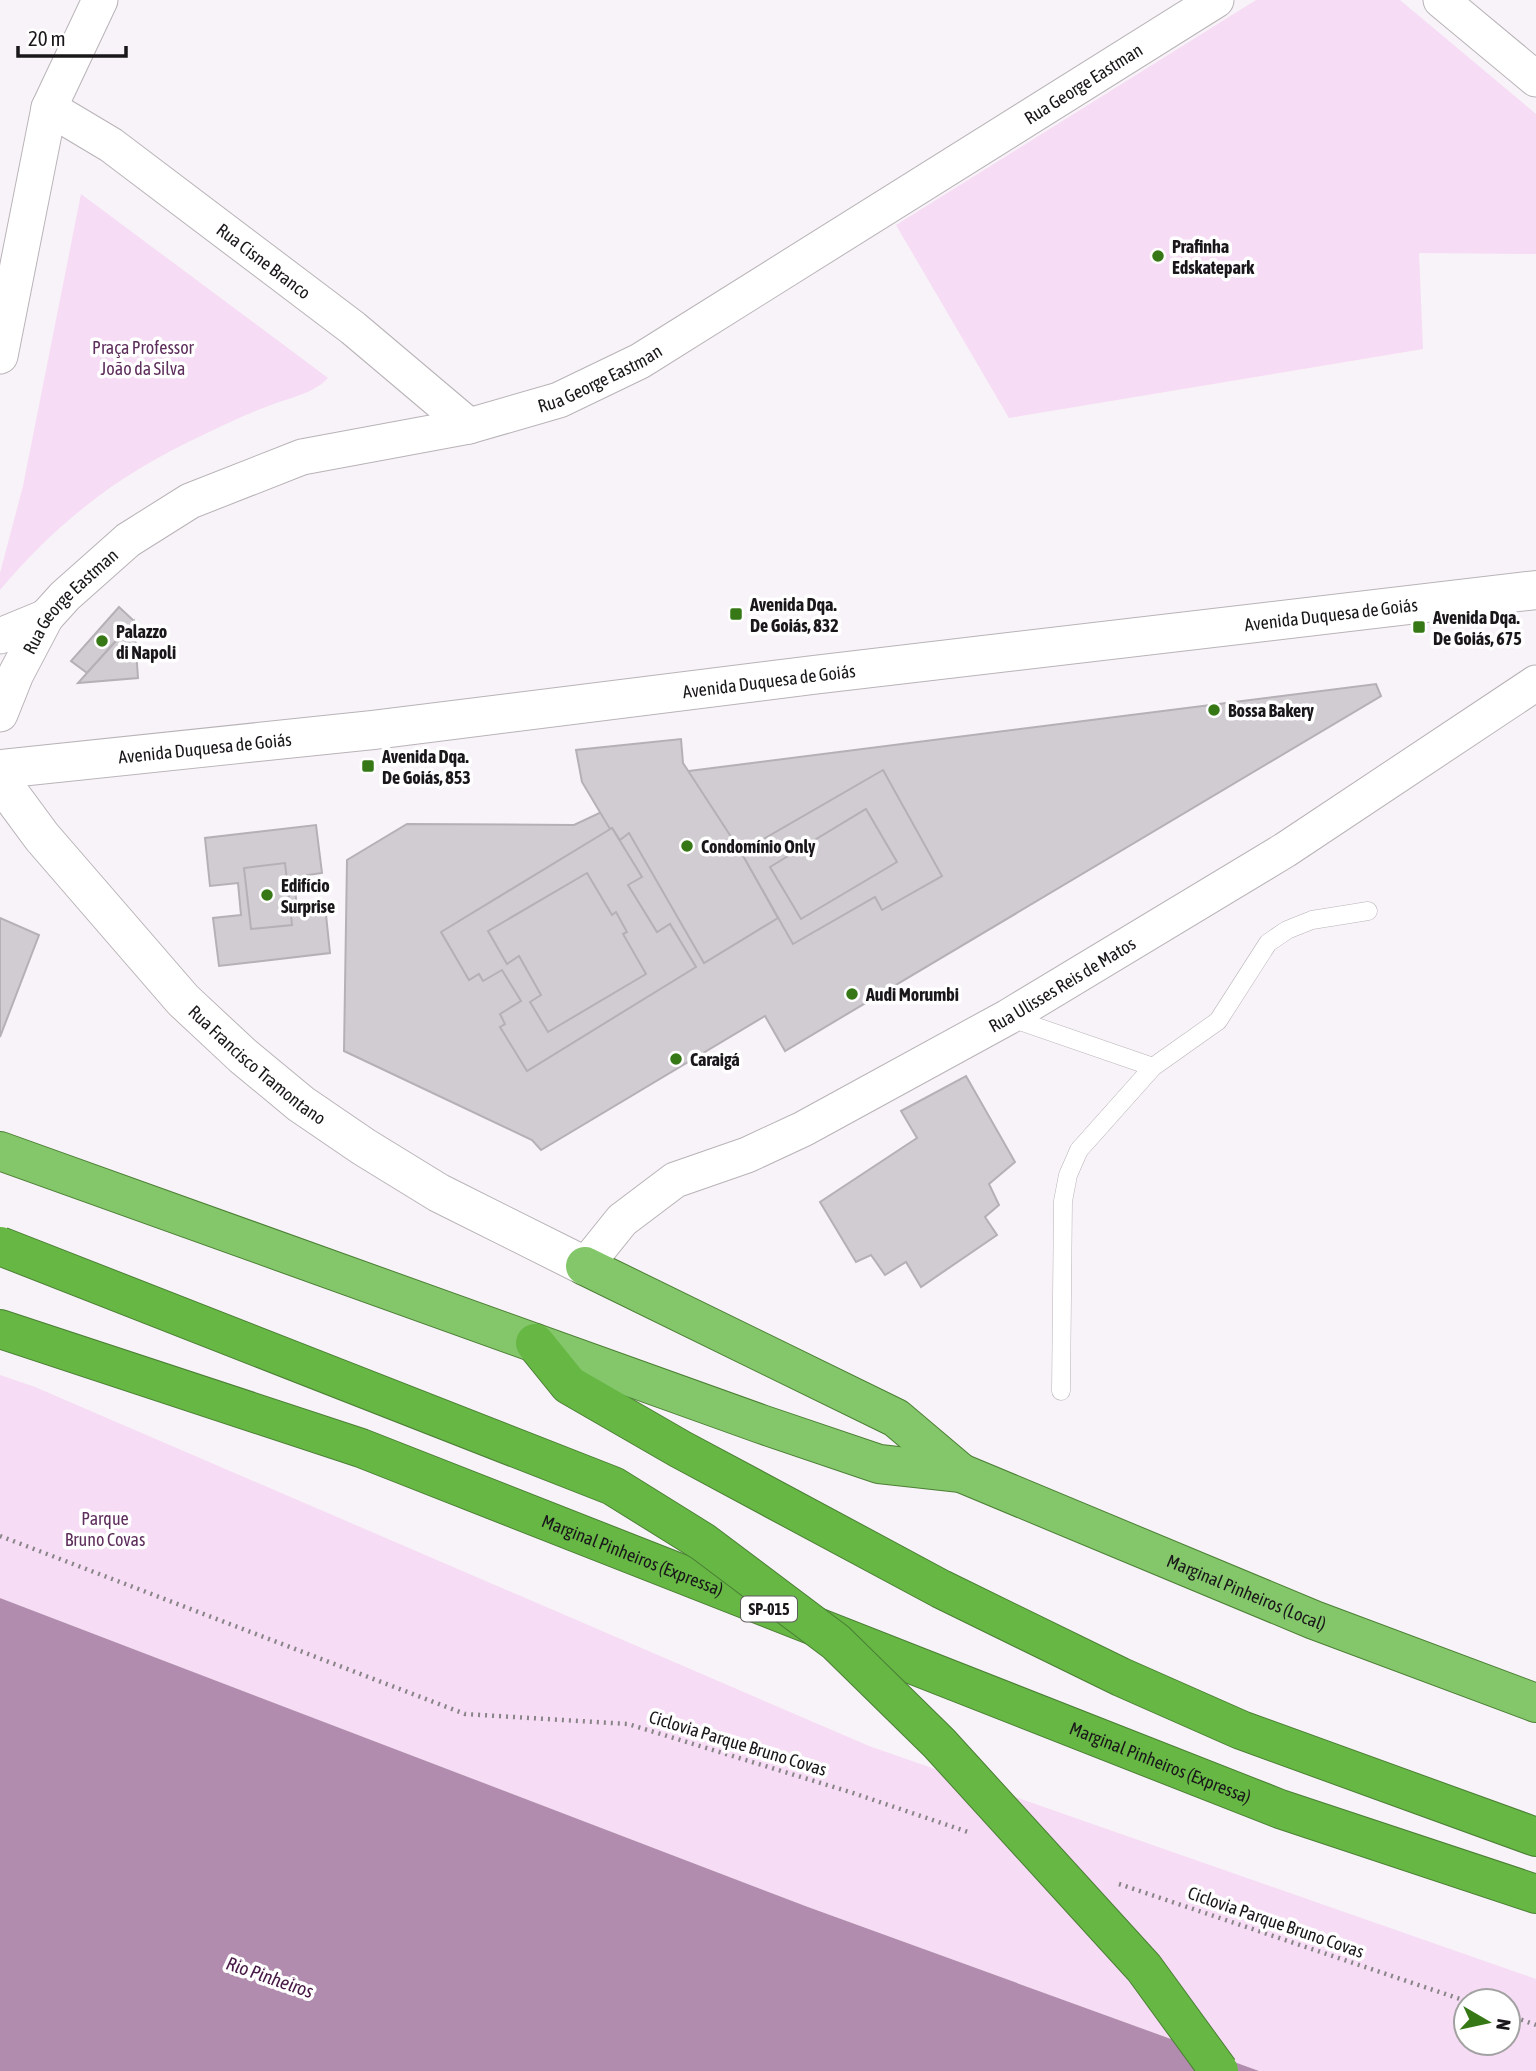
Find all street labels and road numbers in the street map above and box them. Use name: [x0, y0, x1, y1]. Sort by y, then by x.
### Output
street label: Rua George Eastman: [1020, 39, 1146, 128]
street label: Rua Cisne Branco: [213, 218, 315, 303]
street label: Rua George Eastman: [535, 340, 665, 416]
street label: Rua George Eastman: [18, 544, 122, 657]
street label: Avenida Duquesa de Goiás: [1243, 594, 1419, 635]
street label: Avenida Duquesa de Goiás: [681, 660, 857, 702]
street label: Avenida Duquesa de Goiás: [117, 728, 293, 767]
street label: Rua Ulisses Reis de Matos: [985, 932, 1139, 1036]
street label: Rua Francisco Tramontano: [185, 1000, 330, 1128]
street label: Marginal Pinheiros (Expressa): [539, 1510, 726, 1600]
street label: Marginal Pinheiros (Local): [1164, 1550, 1329, 1634]
road number: SP-015: [741, 1596, 797, 1622]
street label: Ciclovia Parque Bruno Covas: [647, 1706, 829, 1780]
street label: Marginal Pinheiros (Expressa): [1067, 1717, 1254, 1807]
street label: Ciclovia Parque Bruno Covas: [1185, 1882, 1367, 1962]

